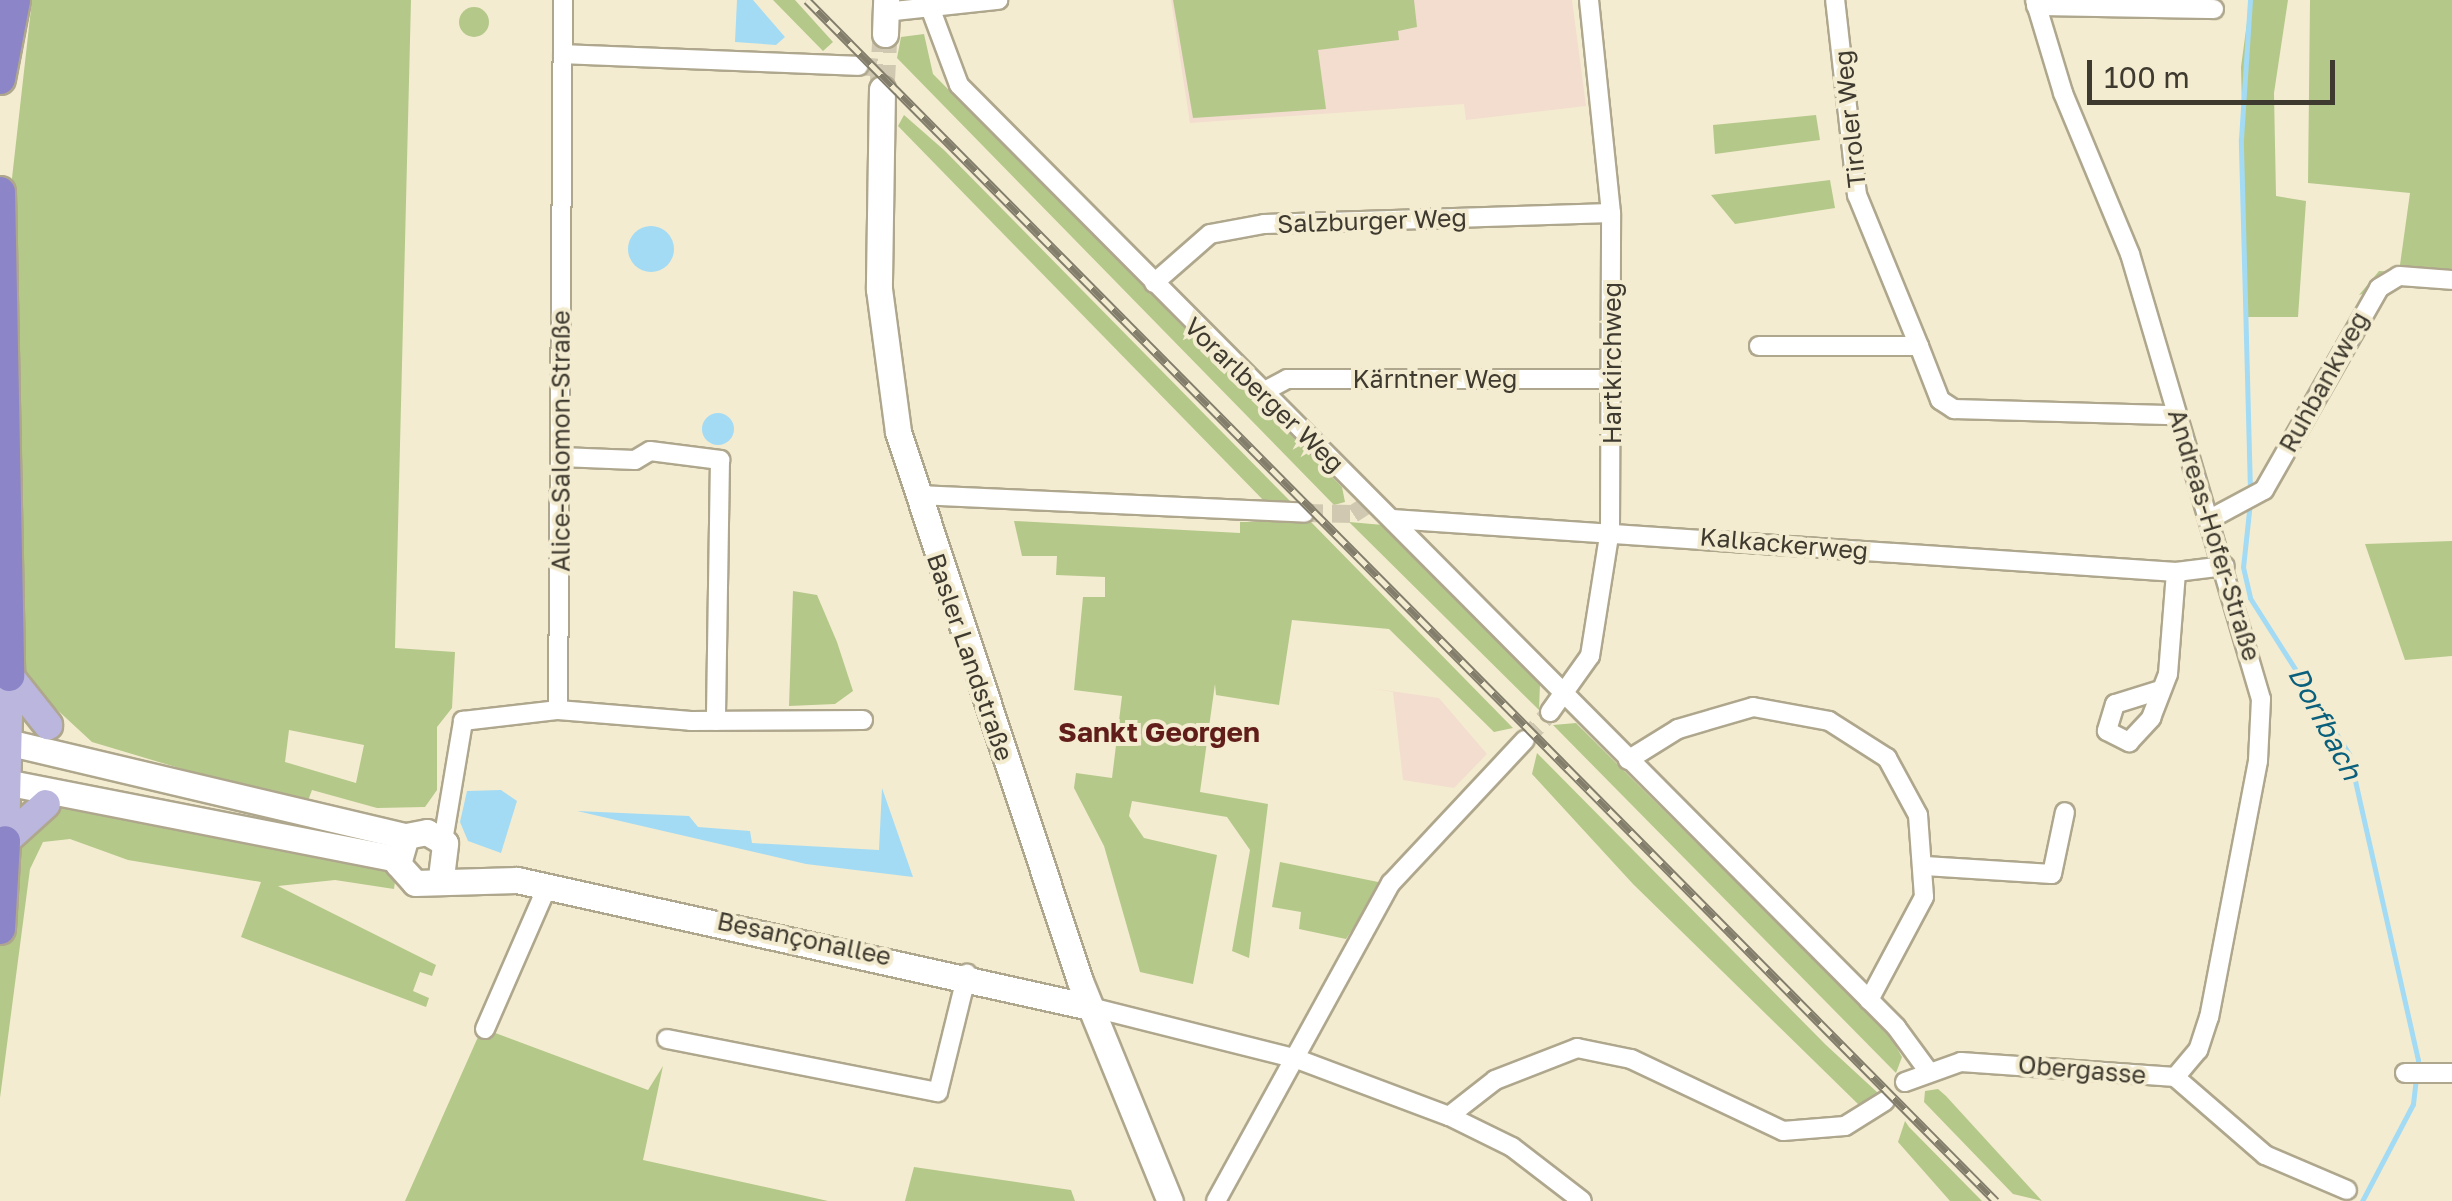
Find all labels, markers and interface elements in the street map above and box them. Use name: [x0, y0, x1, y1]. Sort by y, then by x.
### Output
scale bar: [2092, 40, 2340, 102]
street label: Tiroler Weg: [1828, 49, 1872, 189]
text: 100 m: [2104, 59, 2190, 95]
street label: Salzburger Weg: [1277, 203, 1467, 239]
street label: Hartkirchweg: [1597, 282, 1627, 444]
street label: Ruhbankweg: [2273, 306, 2375, 458]
street label: Alice-Salomon-Straße: [546, 310, 576, 572]
street label: Vorarlberger Weg: [1178, 311, 1350, 479]
street label: Kärntner Weg: [1353, 364, 1517, 394]
street label: Andreas-Hofer-Straße: [2161, 406, 2267, 664]
street label: Kalkackerweg: [1699, 522, 1869, 566]
street label: Basler Landstraße: [920, 549, 1020, 765]
water label: Dorfbach: [2281, 661, 2369, 785]
district label: Sankt Georgen: [1058, 715, 1260, 749]
street label: Besançonallee: [714, 906, 894, 972]
street label: Obergasse: [2017, 1049, 2147, 1091]

